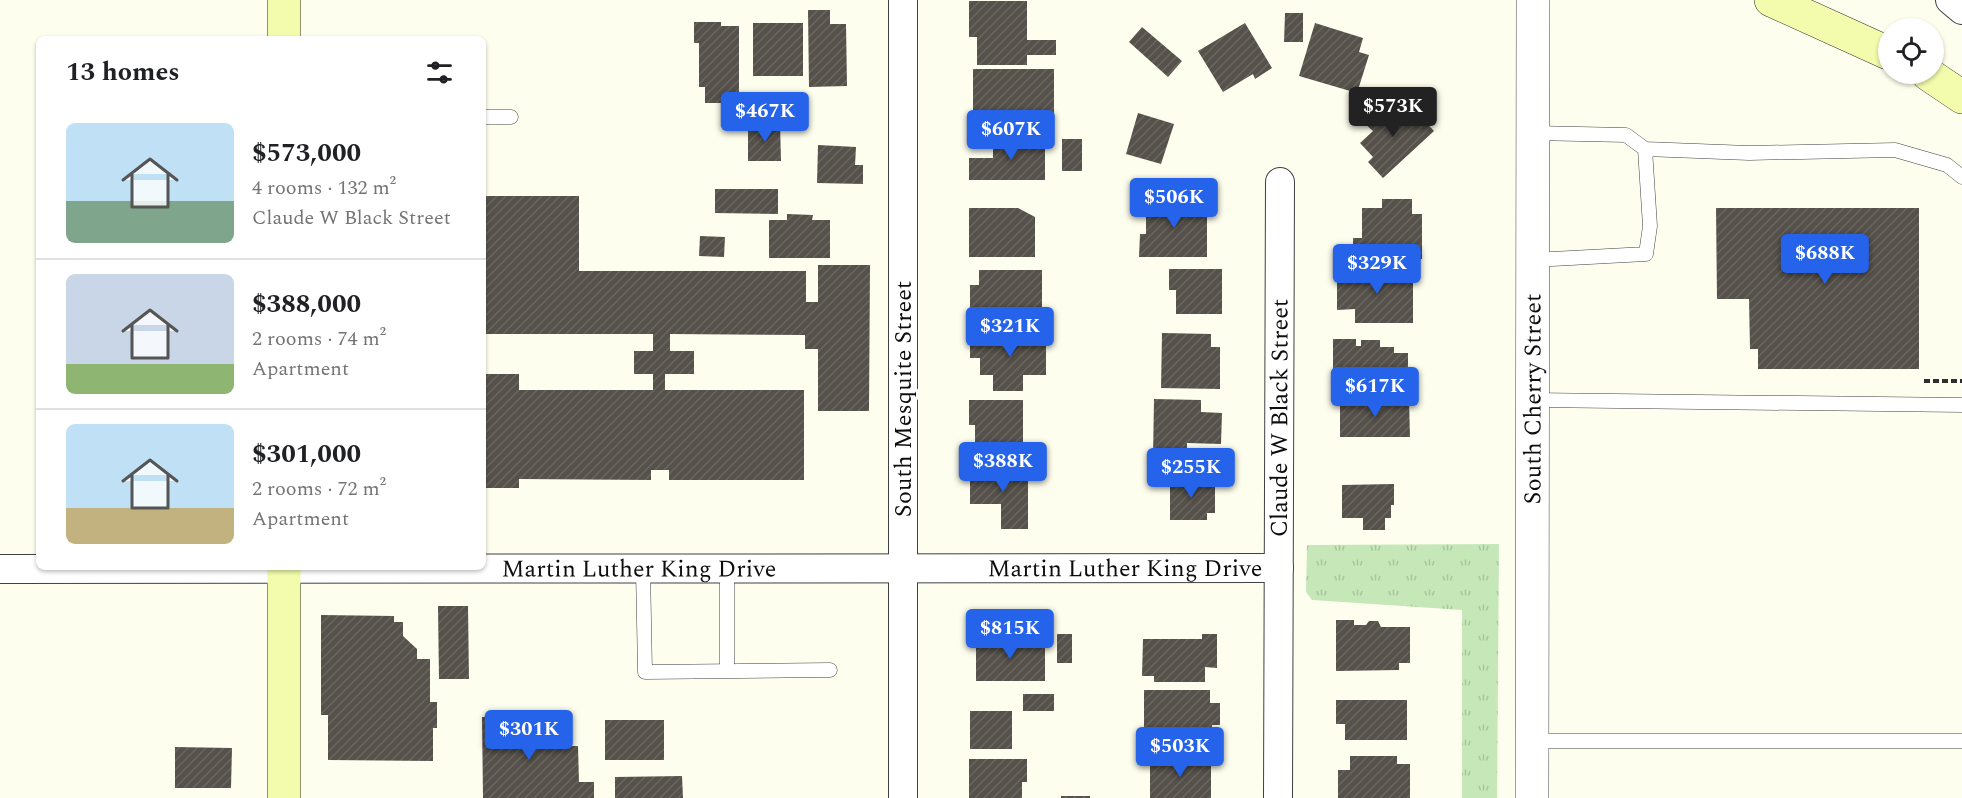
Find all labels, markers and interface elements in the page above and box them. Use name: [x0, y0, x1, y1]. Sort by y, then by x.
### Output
map controls: [1878, 18, 1944, 84]
button: locate: [1878, 18, 1944, 84]
text: 13 homes: [66, 52, 180, 92]
icon: filters: [423, 56, 456, 89]
pin: $573K: [1351, 87, 1435, 138]
text: $573K: [1363, 91, 1423, 121]
pin: $467K: [723, 92, 807, 143]
text: $467K: [735, 96, 795, 126]
pin: $607K: [969, 110, 1053, 161]
text: $607K: [981, 114, 1041, 144]
text: $573,000: [252, 133, 361, 173]
icon: home: [114, 147, 186, 219]
text: 4 rooms · 132 m²: [252, 173, 396, 203]
pin: $506K: [1132, 178, 1216, 229]
text: $506K: [1144, 182, 1204, 212]
text: Claude W Black Street: [252, 203, 451, 233]
pin: $688K: [1783, 234, 1867, 285]
text: $688K: [1795, 238, 1855, 268]
pin: $329K: [1335, 244, 1419, 295]
text: $329K: [1347, 248, 1407, 278]
street label: South Mesquite Street: [886, 281, 922, 517]
text: $388,000: [252, 284, 361, 324]
street label: South Cherry Street: [1515, 294, 1552, 504]
icon: home: [114, 298, 186, 370]
street label: Claude W Black Street: [1262, 299, 1299, 537]
pin: $321K: [968, 307, 1052, 358]
text: $321K: [980, 311, 1040, 341]
text: 2 rooms · 74 m²: [252, 324, 386, 354]
text: Apartment: [252, 354, 349, 384]
pin: $617K: [1333, 367, 1417, 418]
text: $617K: [1345, 371, 1405, 401]
text: $301,000: [252, 434, 361, 474]
pin: $388K: [961, 442, 1045, 493]
text: $388K: [973, 446, 1033, 476]
icon: home: [114, 448, 186, 520]
pin: $255K: [1149, 448, 1233, 499]
text: $255K: [1161, 452, 1221, 482]
text: 2 rooms · 72 m²: [252, 474, 386, 504]
text: Apartment: [252, 504, 349, 534]
street label: Martin Luther King Drive: [502, 551, 776, 588]
street label: Martin Luther King Drive: [988, 551, 1262, 587]
pin: $815K: [968, 609, 1052, 660]
text: $815K: [980, 613, 1040, 643]
pin: $301K: [487, 710, 571, 761]
text: $301K: [499, 714, 559, 744]
pin: $503K: [1138, 727, 1222, 778]
text: $503K: [1150, 731, 1210, 761]

